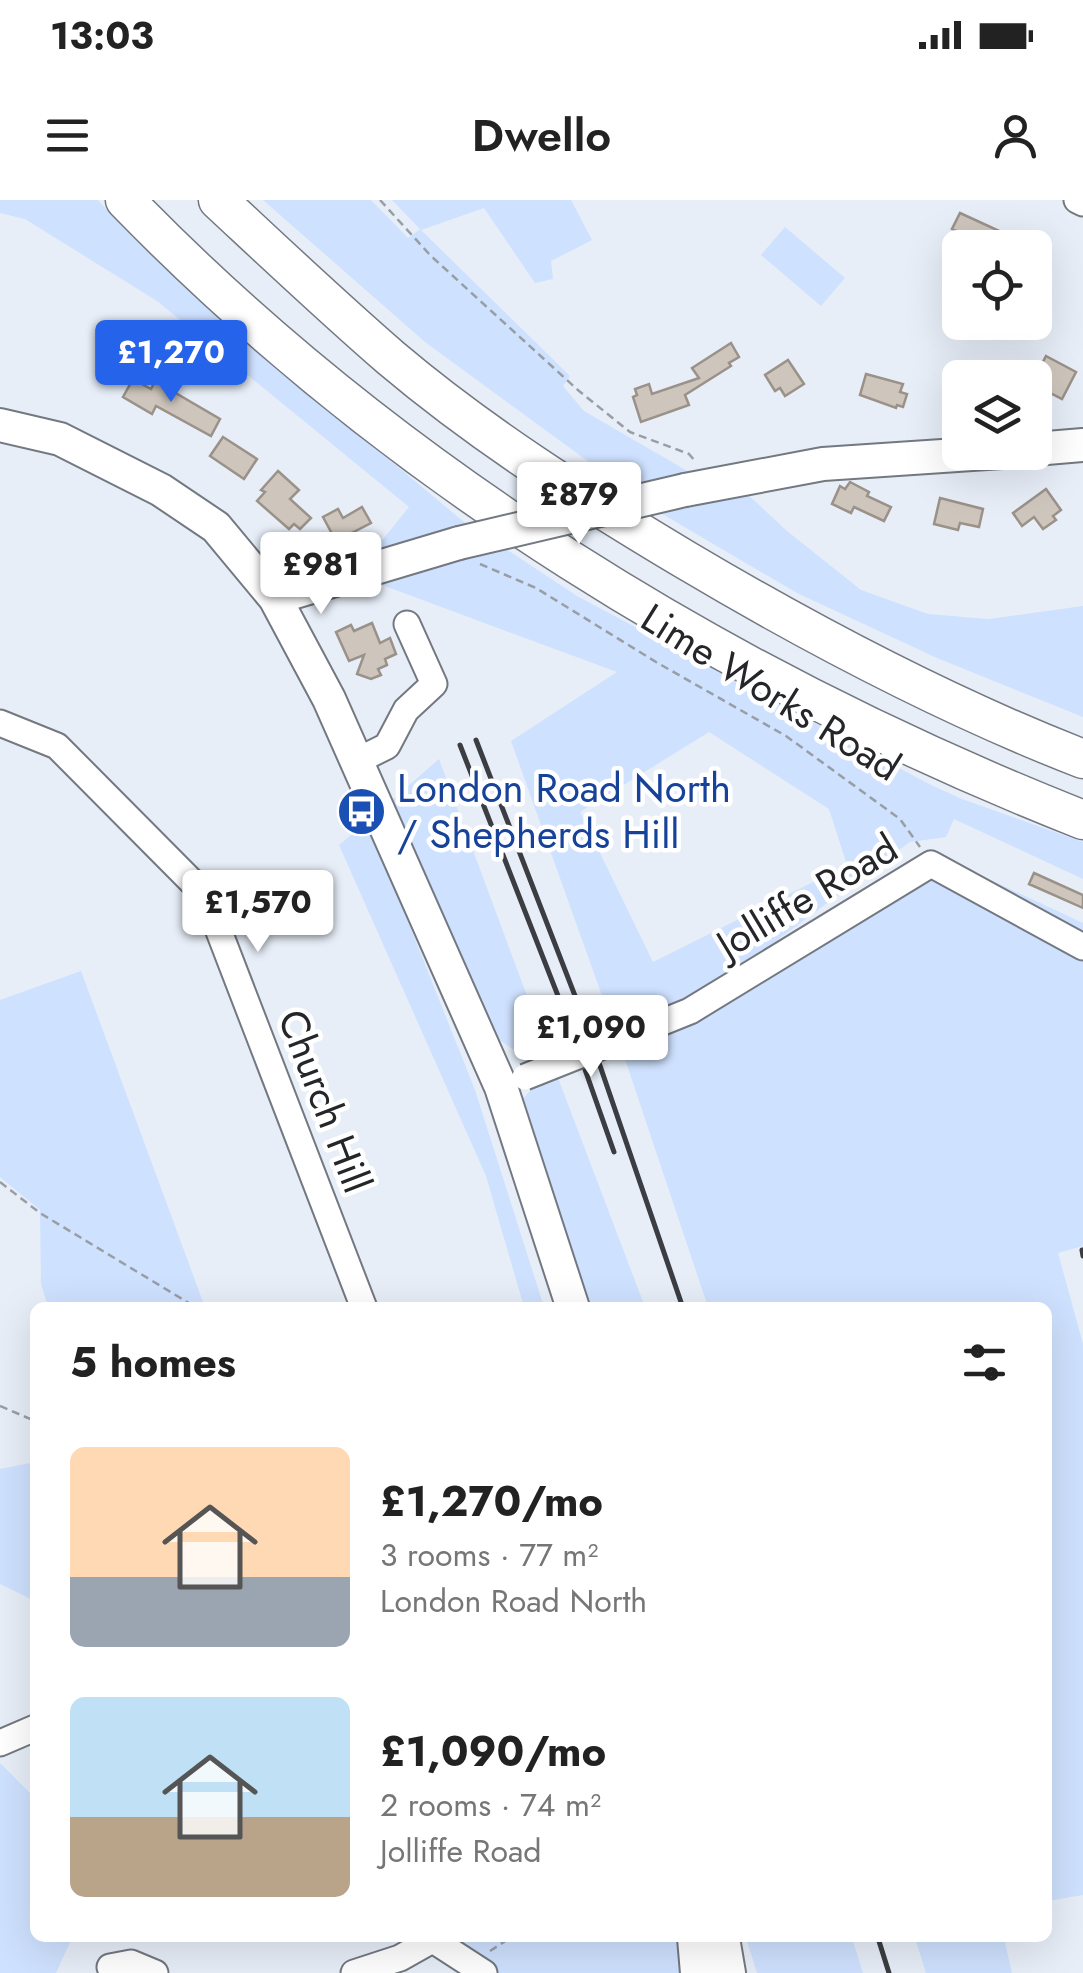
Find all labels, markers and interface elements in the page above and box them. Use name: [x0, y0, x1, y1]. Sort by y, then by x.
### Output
text: 13:03: [50, 8, 154, 63]
text: Dwello: [472, 103, 611, 168]
icon: menu: [40, 108, 95, 163]
icon: person: [988, 108, 1043, 163]
map controls: [942, 230, 1052, 470]
button: locate: [942, 230, 1052, 340]
pin: £1,270: [90, 320, 252, 405]
text: £1,270: [117, 329, 225, 375]
button: layers: [942, 360, 1052, 470]
pin: £879: [520, 462, 638, 547]
text: £879: [539, 471, 619, 517]
pin: £981: [262, 532, 380, 617]
text: £981: [282, 541, 360, 587]
street label: Lime Works Road: [630, 589, 912, 795]
place label: London Road North / Shepherds Hill: [397, 759, 731, 863]
bus stop icon: London Road North / Shepherds Hill: [336, 785, 388, 837]
street label: Jolliffe Road: [701, 819, 909, 975]
pin: £1,570: [177, 870, 339, 955]
text: £1,570: [204, 879, 312, 925]
pin: £1,090: [510, 995, 672, 1080]
street label: Church Hill: [264, 1001, 386, 1201]
text: £1,090: [536, 1004, 646, 1050]
text: 5 homes: [70, 1332, 236, 1393]
icon: filters: [957, 1335, 1012, 1390]
text: £1,270/mo: [380, 1471, 603, 1532]
icon: home: [150, 1487, 270, 1607]
text: 3 rooms · 77 m²: [380, 1532, 598, 1578]
text: London Road North: [380, 1578, 647, 1624]
text: £1,090/mo: [380, 1721, 606, 1782]
icon: home: [150, 1737, 270, 1857]
text: 2 rooms · 74 m²: [380, 1782, 601, 1828]
text: Jolliffe Road: [380, 1828, 542, 1874]

